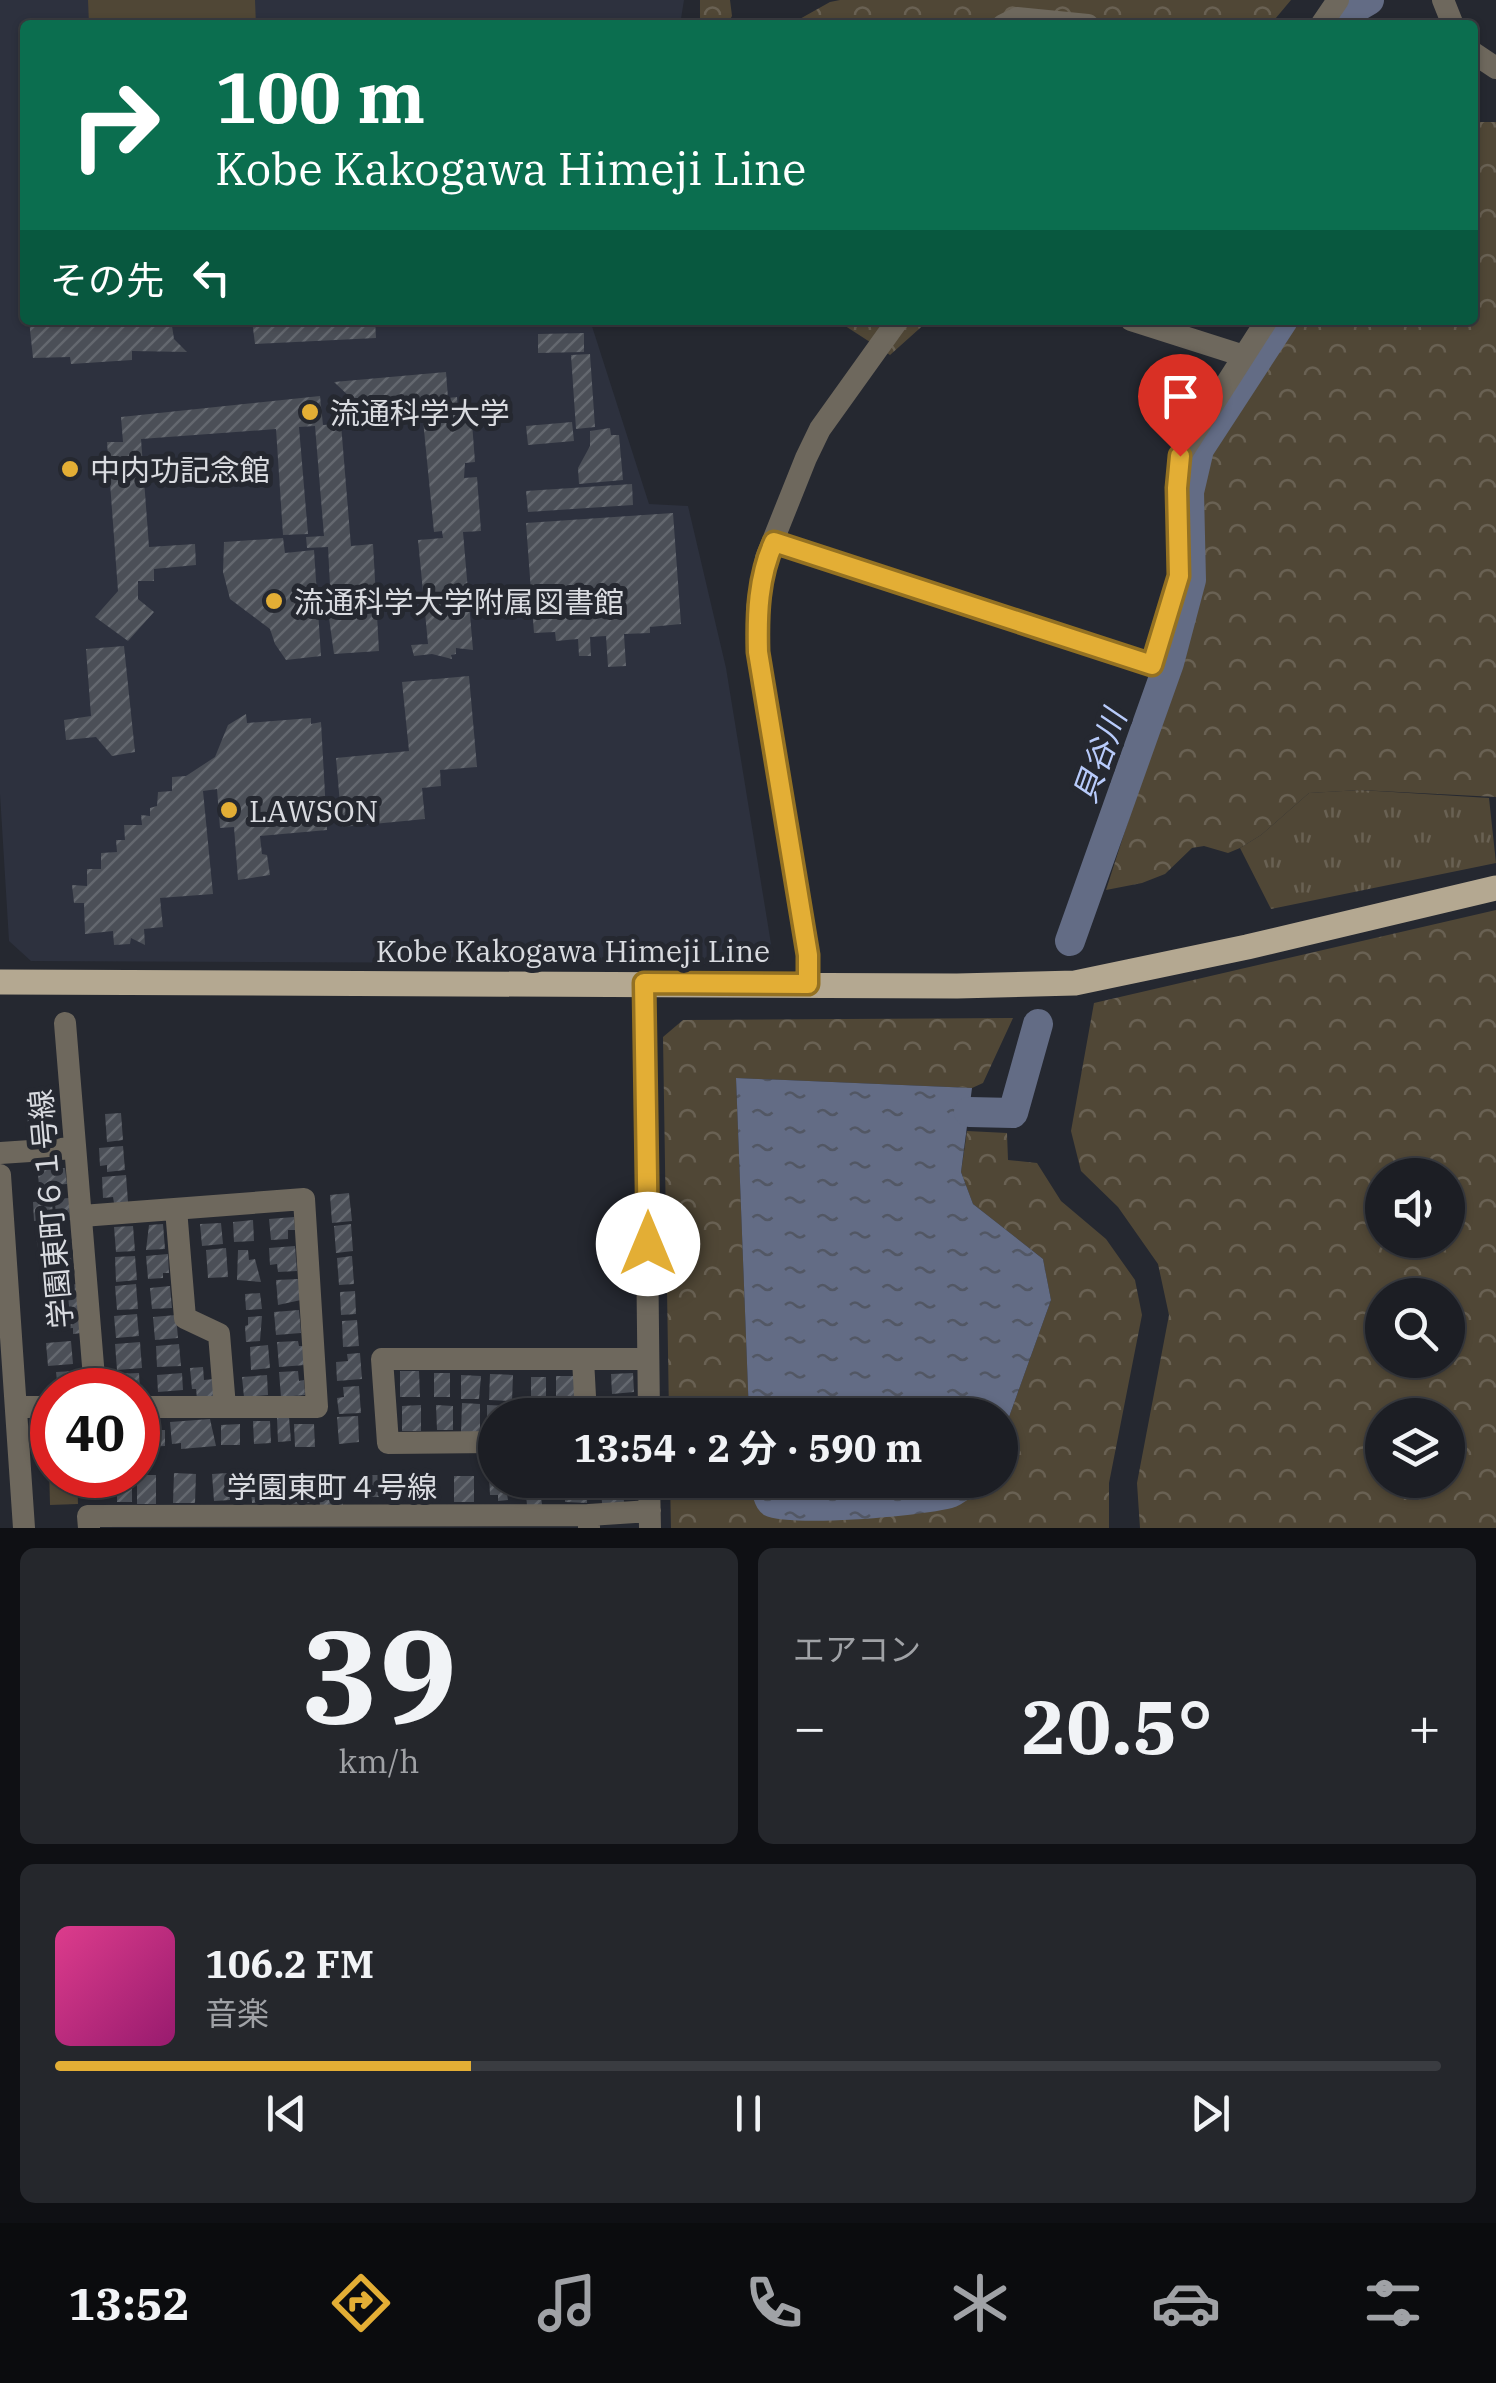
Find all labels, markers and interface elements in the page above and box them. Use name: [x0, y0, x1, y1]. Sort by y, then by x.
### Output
text: 100 m: [215, 51, 425, 142]
icon: right: [50, 60, 180, 190]
text: Kobe Kakogawa Himeji Line: [215, 139, 806, 197]
icon: left: [184, 250, 239, 305]
text: その先: [50, 255, 164, 304]
pin: [1138, 354, 1223, 457]
icon: arrive: [1153, 369, 1208, 424]
place label: 流通科学大学: [330, 393, 510, 432]
marker: 流通科学大学: [299, 401, 321, 423]
place label: 中内功記念館: [90, 450, 270, 489]
marker: 中内功記念館: [59, 458, 81, 480]
place label: 流通科学大学附属図書館: [294, 582, 624, 621]
marker: 流通科学大学附属図書館: [263, 590, 285, 612]
water label: 貝谷川: [1063, 701, 1136, 808]
place label: LAWSON: [249, 791, 378, 830]
marker: LAWSON: [218, 799, 240, 821]
street label: Kobe Kakogawa Himeji Line: [376, 931, 770, 970]
street label: 学園東町６１号線: [20, 1088, 80, 1330]
map controls: [1365, 1158, 1465, 1498]
button: sound: [1365, 1158, 1465, 1258]
position arrow: [596, 1192, 700, 1296]
button: search: [1365, 1278, 1465, 1378]
speed limit sign: 40: [30, 1368, 160, 1498]
button: layers: [1365, 1398, 1465, 1498]
text: 13:54 · 2 分 · 590 m: [574, 1423, 922, 1472]
street label: 学園東町４号線: [227, 1467, 437, 1506]
text: 39: [301, 1590, 457, 1759]
text: エアコン: [793, 1628, 921, 1670]
text: 20.5°: [1021, 1677, 1213, 1775]
text: −: [793, 1691, 826, 1762]
text: +: [1408, 1691, 1441, 1762]
text: km/h: [339, 1740, 419, 1782]
text: 106.2 FM: [205, 1939, 374, 1988]
text: 音楽: [205, 1992, 269, 2034]
icon: previous: [259, 2086, 314, 2141]
icon: pause: [721, 2086, 776, 2141]
icon: next: [1183, 2086, 1238, 2141]
icon: directions: [326, 2268, 396, 2338]
icon: music: [532, 2268, 602, 2338]
icon: phone: [739, 2268, 809, 2338]
icon: climate: [945, 2268, 1015, 2338]
icon: car: [1151, 2268, 1221, 2338]
icon: filters: [1358, 2268, 1428, 2338]
text: 13:52: [68, 2274, 190, 2332]

